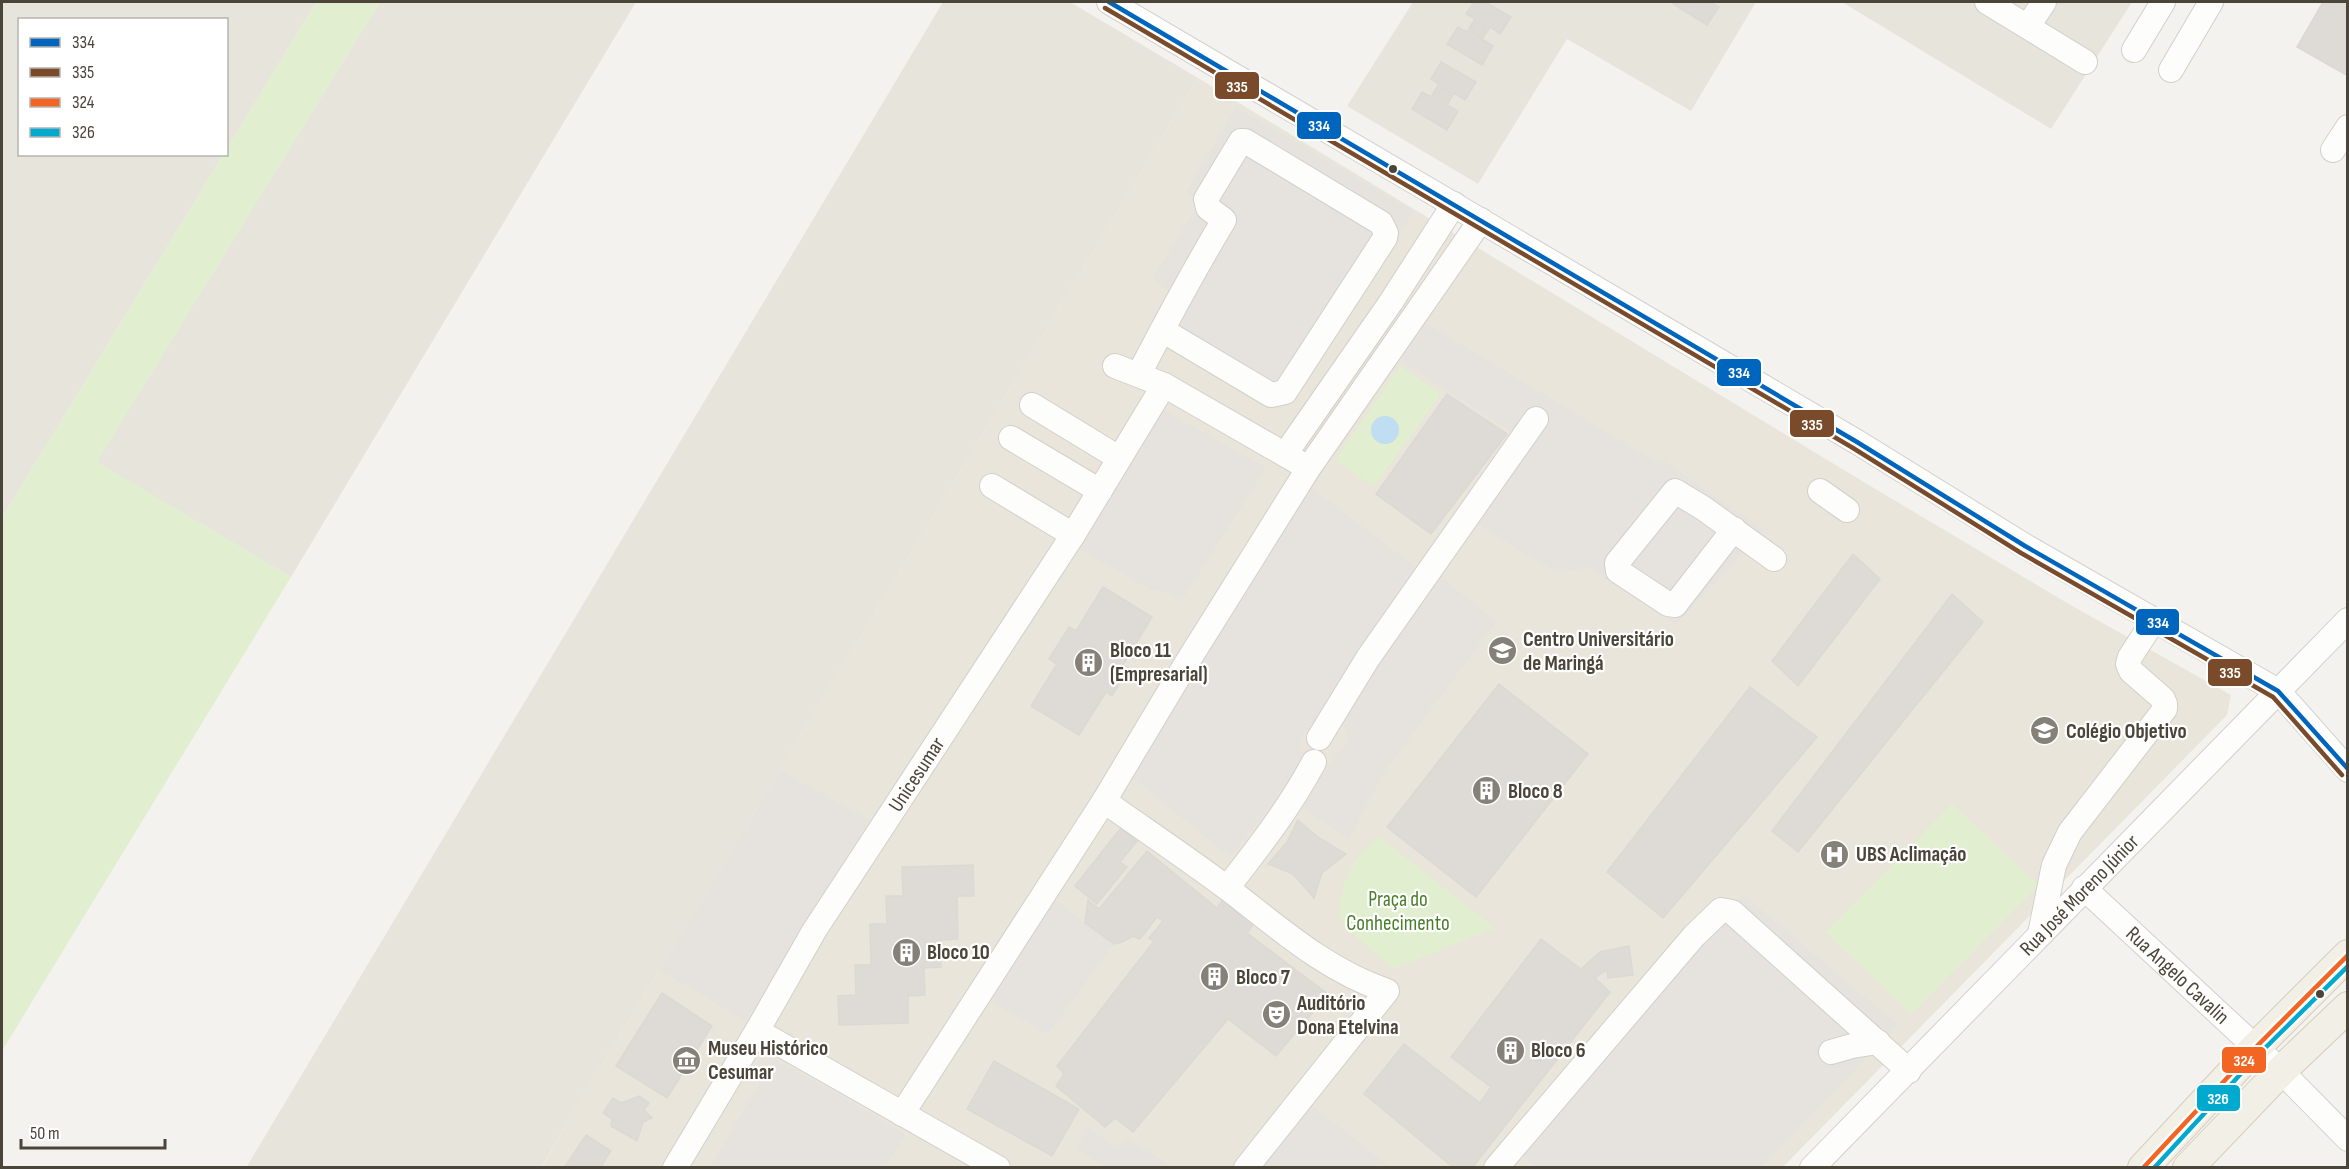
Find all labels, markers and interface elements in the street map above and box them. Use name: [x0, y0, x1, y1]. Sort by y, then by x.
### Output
legend: [18, 18, 228, 156]
text: 334: [72, 32, 95, 53]
text: 335: [72, 62, 94, 83]
line badge: 335: [1214, 71, 1260, 100]
text: 335: [1226, 78, 1248, 97]
text: 324: [72, 92, 95, 113]
line badge: 334: [1296, 111, 1342, 140]
text: 334: [1308, 117, 1330, 136]
text: 326: [72, 122, 95, 143]
unlabelled marker: [1387, 163, 1399, 175]
line badge: 334: [1716, 358, 1762, 387]
text: 334: [1728, 364, 1750, 383]
line badge: 335: [1789, 409, 1835, 438]
text: 335: [1801, 416, 1823, 435]
line badge: 334: [2135, 608, 2180, 636]
text: 334: [2147, 614, 2169, 633]
place label: Centro Universitário de Maringá: [1523, 627, 1674, 676]
school or university icon: Centro Universitário de Maringá: [1486, 635, 1518, 667]
place label: Bloco 11 (Empresarial): [1110, 638, 1208, 687]
building icon: Bloco 11 (Empresarial): [1073, 646, 1105, 678]
line badge: 335: [2207, 658, 2253, 687]
text: 335: [2219, 664, 2241, 683]
school or university icon: Colégio Objetivo: [2029, 715, 2061, 747]
place label: Colégio Objetivo: [2066, 719, 2187, 744]
street label: Unicesumar: [883, 733, 950, 817]
building icon: Bloco 8: [1471, 775, 1503, 807]
place label: Bloco 8: [1508, 779, 1563, 804]
street label: Rua José Moreno Júnior: [2015, 830, 2144, 961]
hospital icon: UBS Aclimação: [1819, 838, 1851, 870]
place label: UBS Aclimação: [1856, 842, 1966, 867]
park label: Praça do Conhecimento: [1346, 887, 1450, 936]
street label: Rua Angelo Cavalin: [2121, 921, 2234, 1030]
building icon: Bloco 10: [890, 936, 922, 968]
place label: Bloco 10: [927, 940, 990, 965]
building icon: Bloco 7: [1199, 961, 1231, 993]
place label: Bloco 7: [1236, 965, 1291, 990]
unlabelled marker: [2314, 988, 2326, 1000]
place label: Auditório Dona Etelvina: [1296, 991, 1399, 1040]
theatre icon: Auditório Dona Etelvina: [1260, 999, 1292, 1031]
building icon: Bloco 6: [1494, 1034, 1526, 1066]
place label: Museu Histórico Cesumar: [708, 1036, 828, 1085]
place label: Bloco 6: [1531, 1038, 1586, 1063]
museum icon: Museu Histórico Cesumar: [671, 1044, 703, 1076]
line badge: 324: [2221, 1046, 2267, 1074]
text: 324: [2233, 1052, 2255, 1071]
line badge: 326: [2196, 1084, 2241, 1112]
text: 326: [2207, 1090, 2229, 1109]
scale bar: [21, 1112, 165, 1150]
text: 50 m: [30, 1123, 60, 1144]

